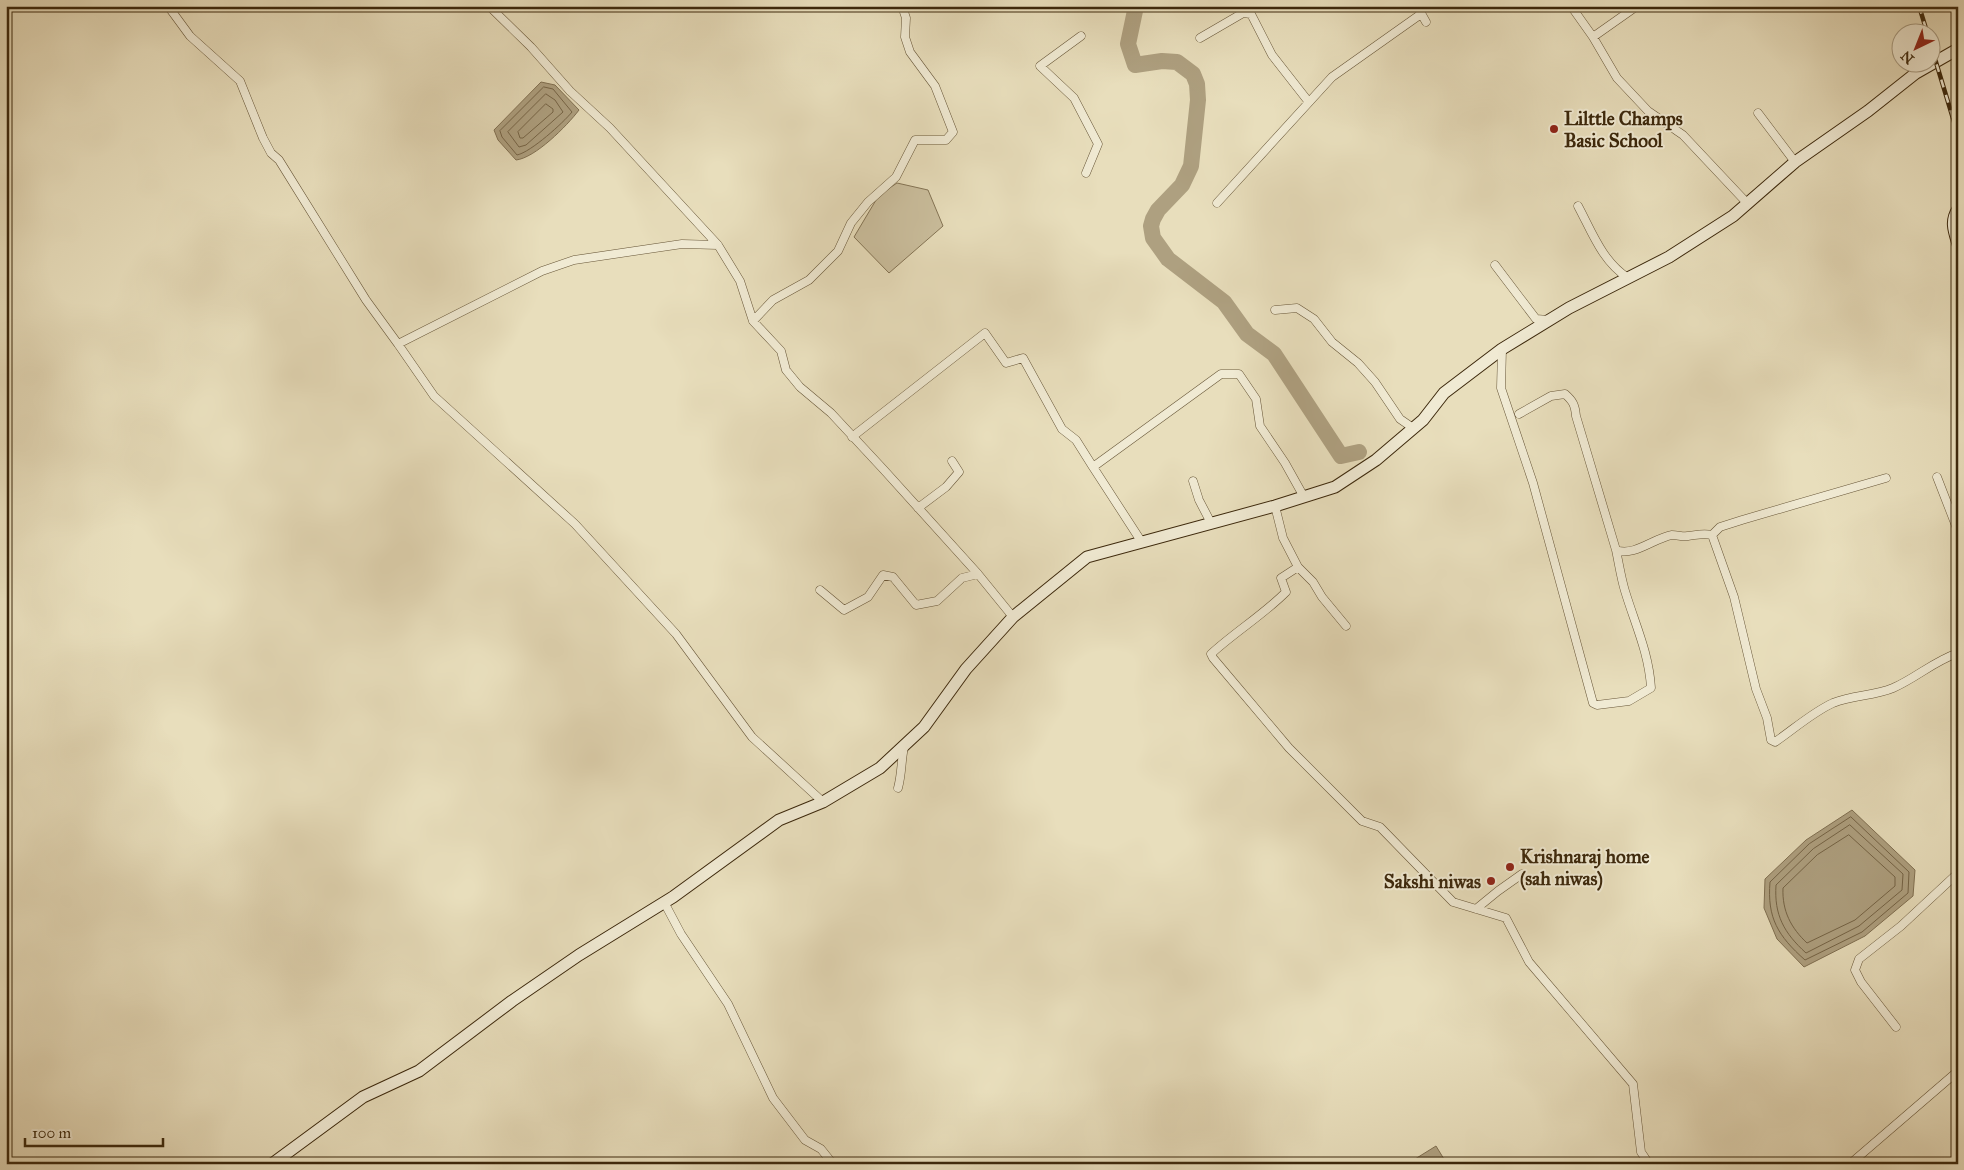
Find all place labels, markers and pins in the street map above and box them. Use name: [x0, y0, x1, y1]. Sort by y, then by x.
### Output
place label: Lilttle Champs Basic School: [1564, 107, 1683, 152]
marker: Lilttle Champs Basic School: [1548, 123, 1560, 135]
place label: Krishnaraj home (sah niwas): [1520, 845, 1650, 891]
marker: Krishnaraj home (sah niwas): [1504, 861, 1516, 873]
place label: Sakshi niwas: [1384, 870, 1481, 893]
marker: Sakshi niwas: [1485, 875, 1497, 887]

